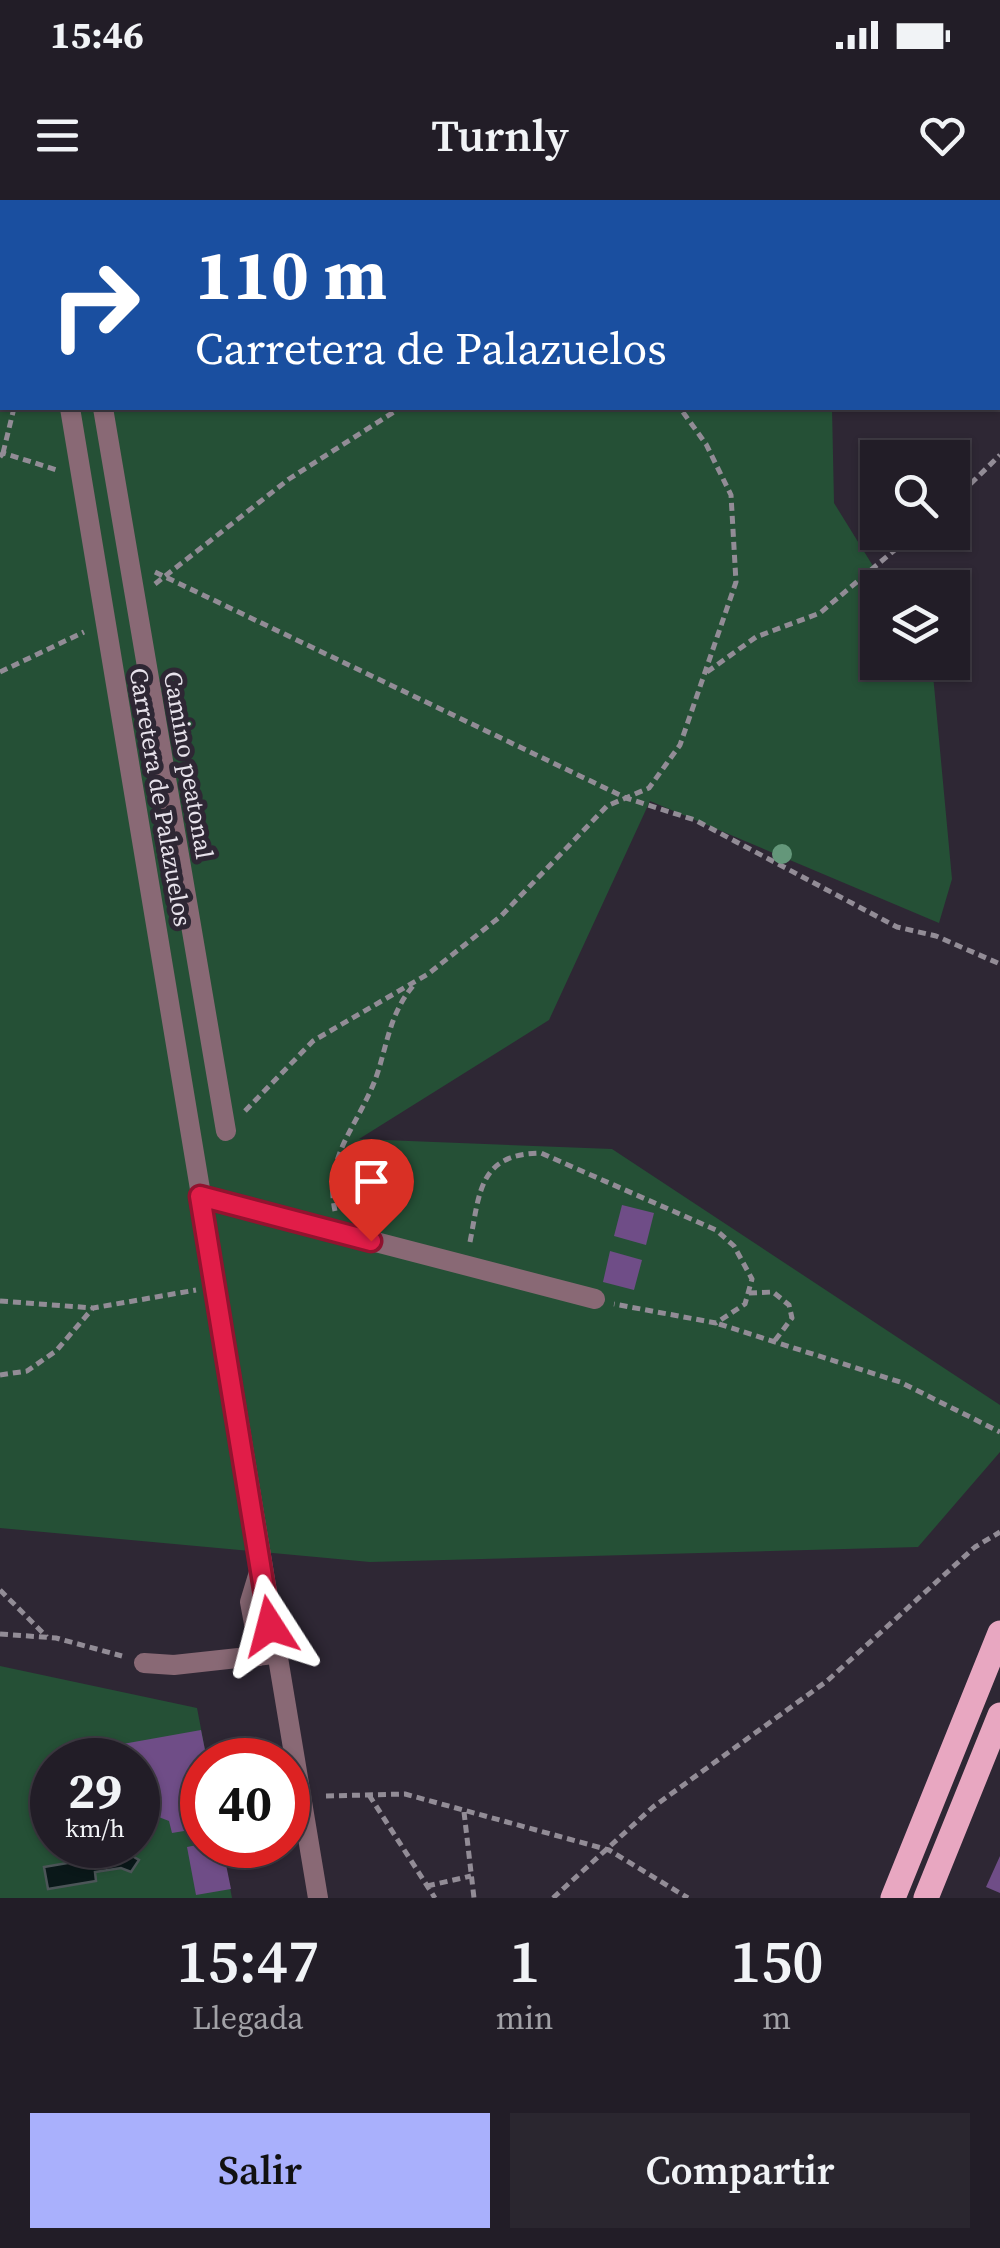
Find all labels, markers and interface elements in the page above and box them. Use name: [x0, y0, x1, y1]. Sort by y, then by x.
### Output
text: 15:46: [50, 9, 144, 61]
text: Turnly: [431, 104, 569, 166]
icon: menu: [30, 108, 85, 163]
icon: heart: [915, 108, 970, 163]
text: 110 m: [195, 226, 387, 322]
icon: right: [30, 240, 160, 370]
text: Carretera de Palazuelos: [195, 317, 667, 379]
map controls: [860, 440, 970, 680]
button: search: [860, 440, 970, 550]
button: layers: [860, 570, 970, 680]
street label: Carretera de Palazuelos: [121, 665, 201, 929]
street label: Camino peatonal: [156, 668, 222, 862]
pin: [329, 1139, 414, 1242]
icon: arrive: [344, 1154, 399, 1209]
position arrow: [218, 1574, 322, 1678]
speed limit sign: 40: [180, 1738, 310, 1868]
text: 29: [68, 1756, 122, 1825]
text: km/h: [65, 1811, 125, 1845]
text: 15:47: [176, 1920, 319, 2002]
text: 1: [509, 1920, 540, 2002]
text: 150: [730, 1920, 824, 2002]
text: Llegada: [192, 1996, 303, 2040]
text: min: [496, 1996, 553, 2040]
text: m: [762, 1996, 791, 2040]
button: Salir: [30, 2113, 490, 2228]
button: Compartir: [510, 2113, 970, 2228]

